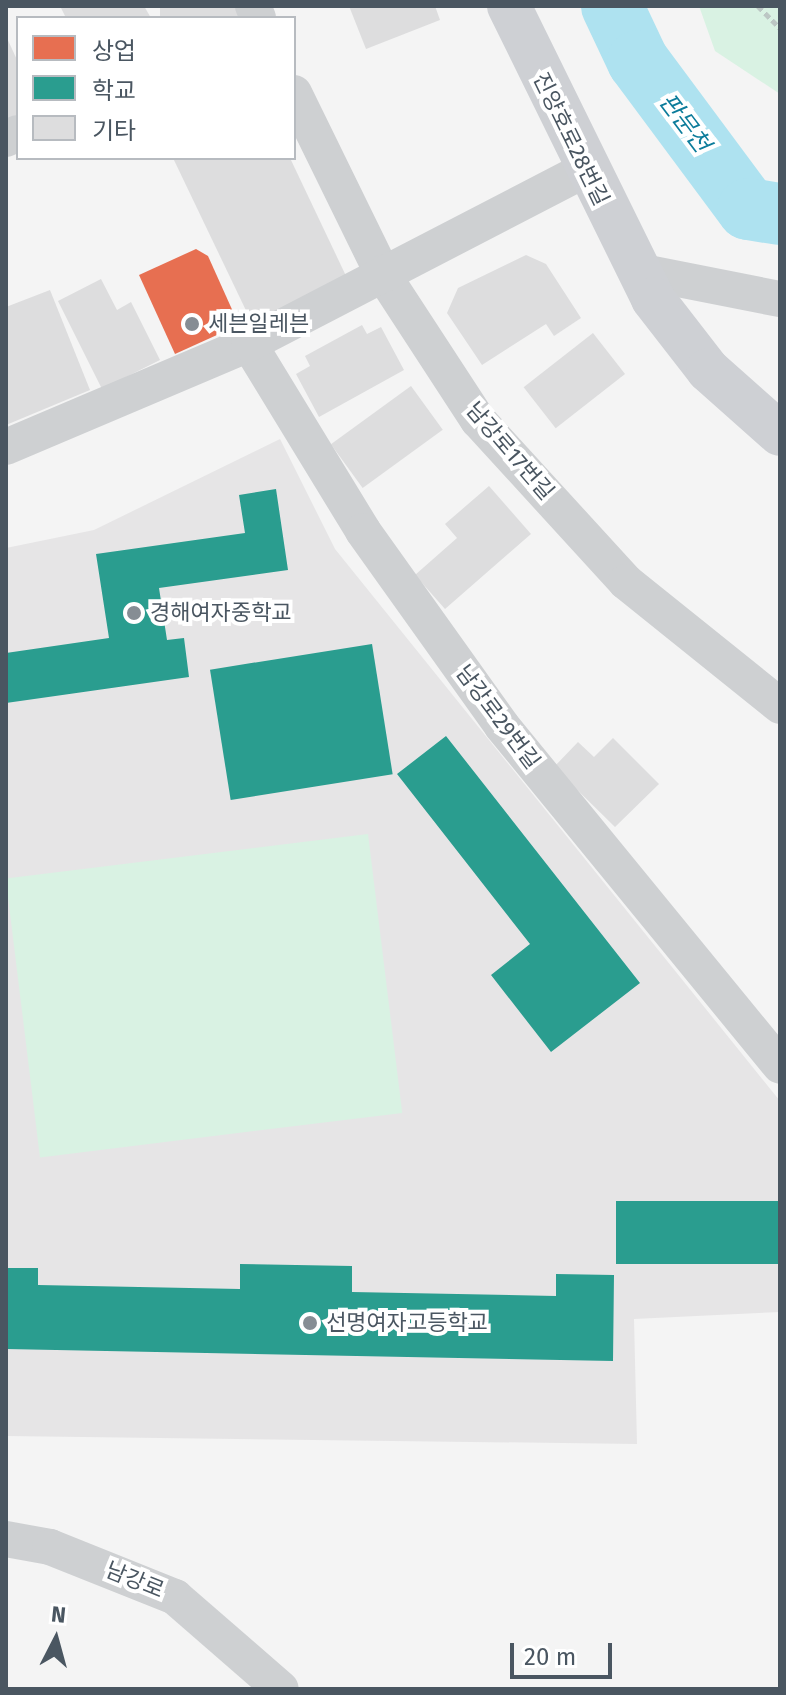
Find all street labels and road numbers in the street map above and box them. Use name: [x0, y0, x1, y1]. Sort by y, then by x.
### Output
street label: 진양호로28번길: [527, 68, 615, 210]
street label: 남강로17번길: [461, 397, 559, 505]
street label: 남강로29번길: [450, 660, 546, 774]
street label: 남강로: [102, 1556, 168, 1604]

